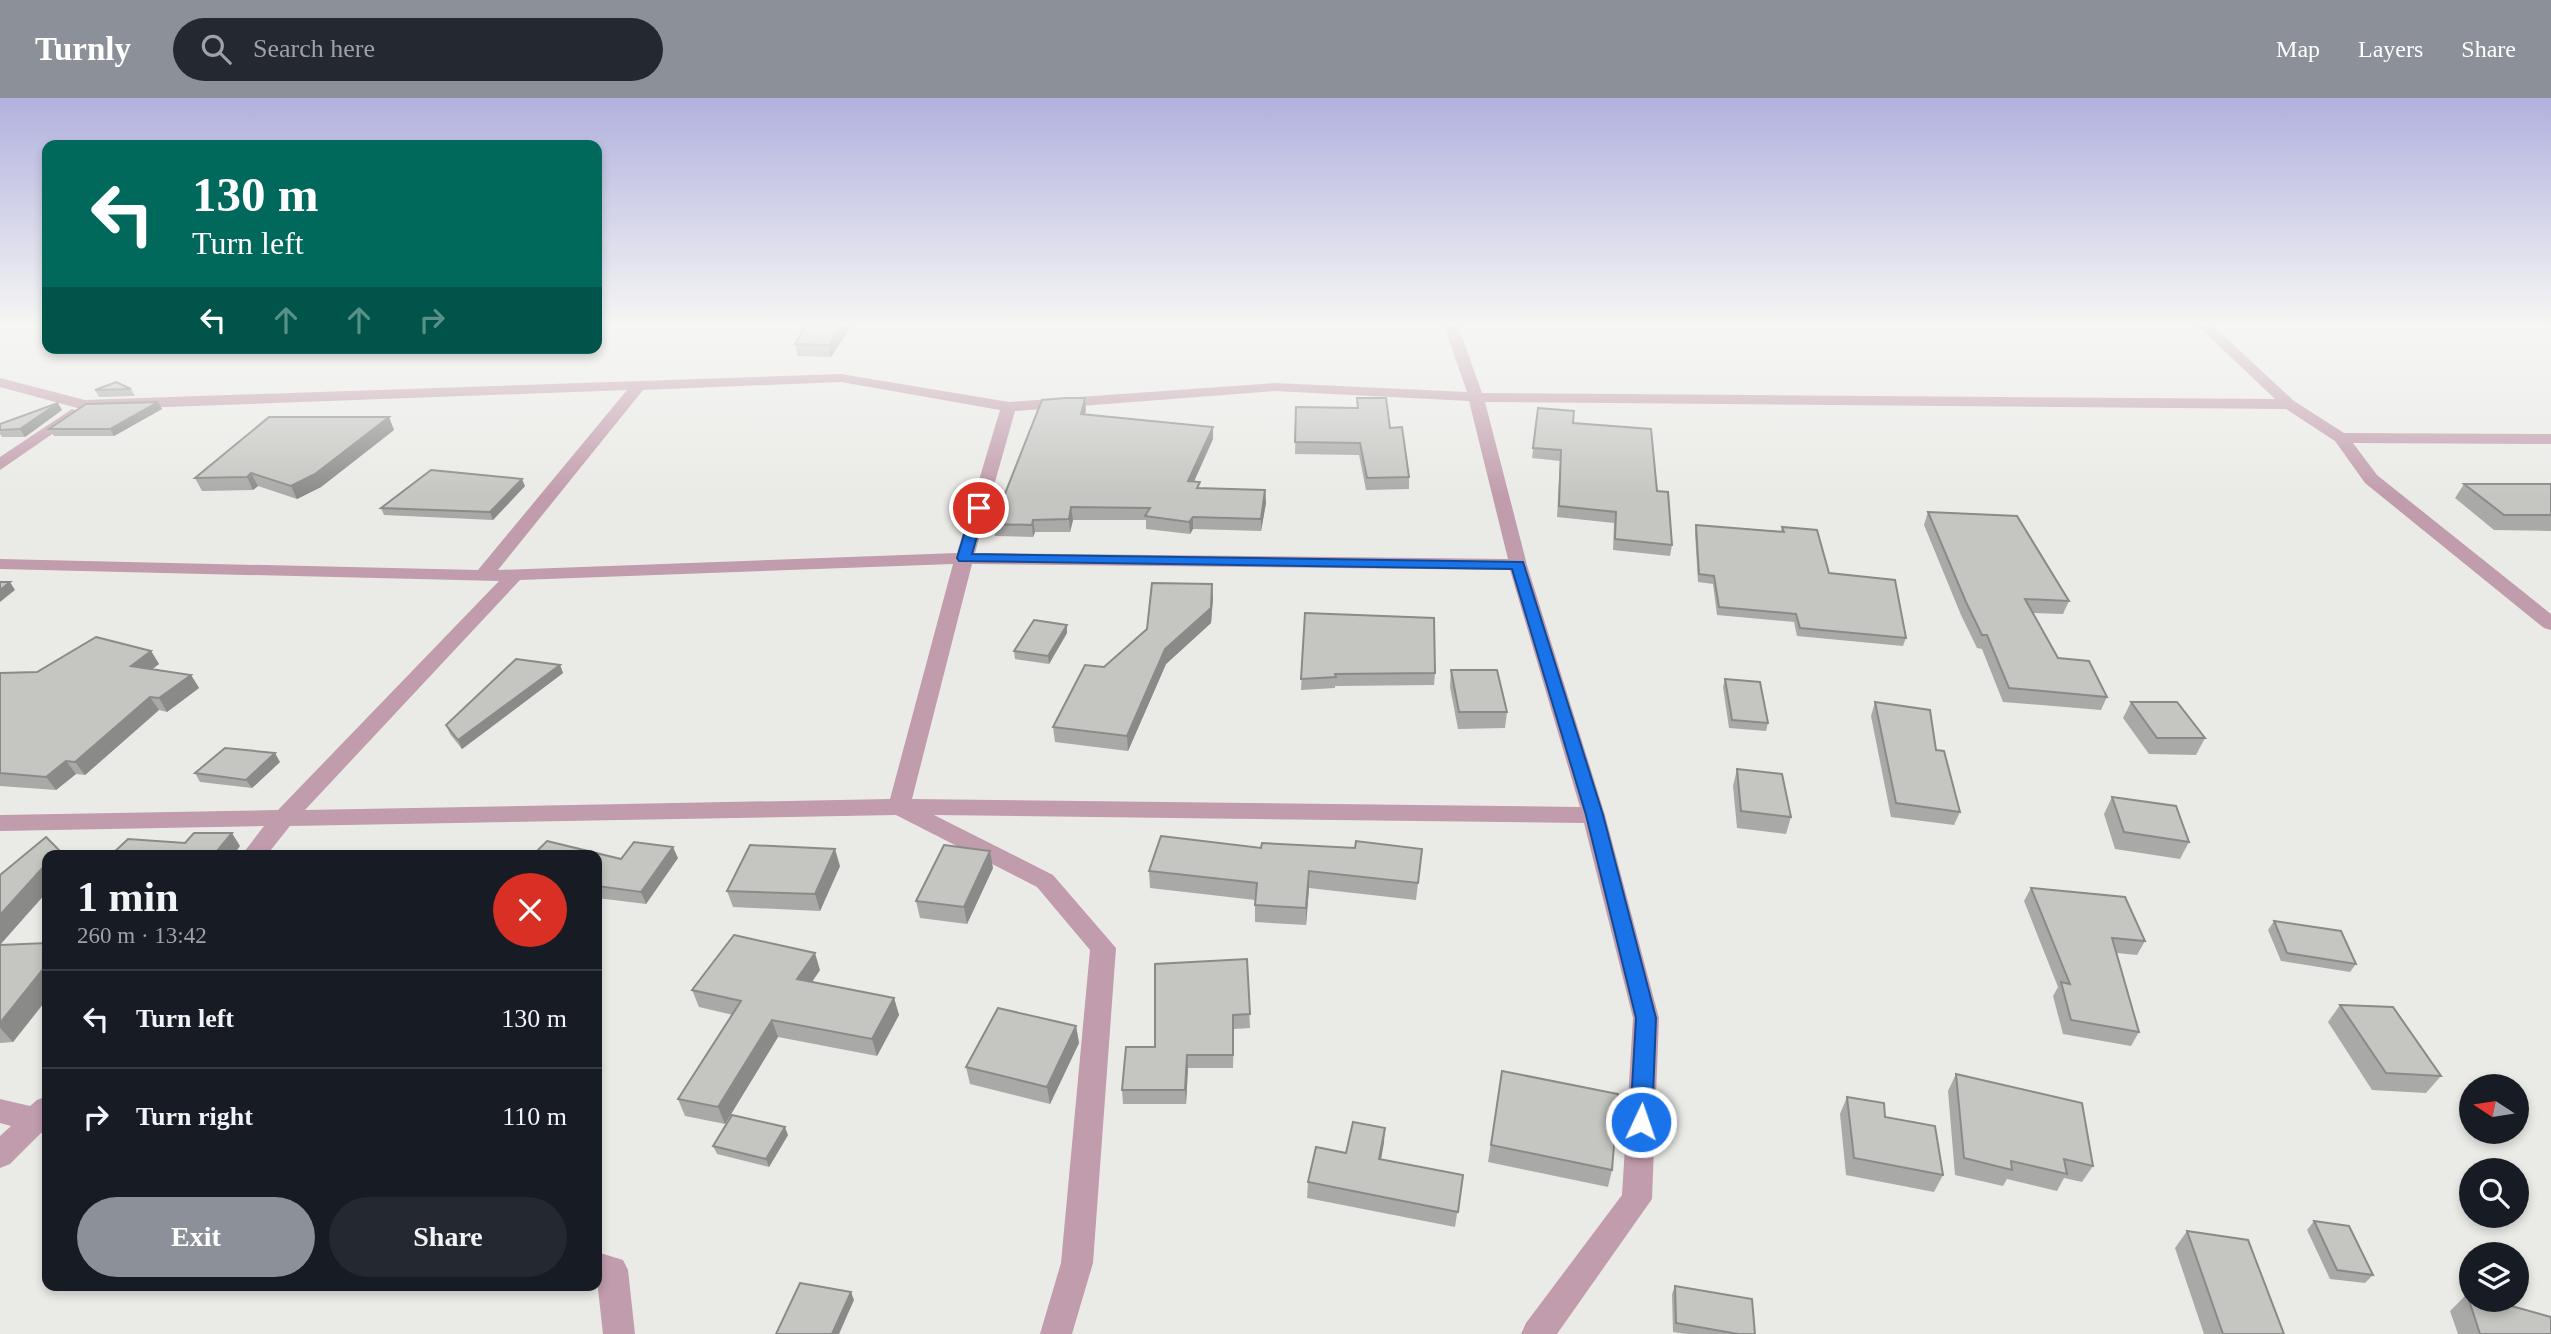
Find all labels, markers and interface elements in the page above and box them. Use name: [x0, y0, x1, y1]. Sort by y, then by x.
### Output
search box: [173, 18, 663, 81]
icon: search: [197, 30, 235, 68]
text: Turnly: [35, 31, 131, 67]
text: Search here: [253, 34, 375, 63]
text: Map: [2276, 36, 2320, 62]
text: Layers: [2358, 36, 2423, 62]
text: Share: [2461, 36, 2516, 62]
text: 130 m: [192, 167, 319, 222]
icon: left: [77, 168, 168, 259]
text: Turn left: [192, 225, 304, 261]
icon: left: [194, 301, 232, 339]
icon: ahead: [267, 301, 305, 339]
icon: ahead: [340, 301, 378, 339]
icon: right: [413, 301, 451, 339]
pin: [949, 478, 1009, 538]
icon: arrive: [960, 489, 998, 527]
button: close: [493, 873, 567, 947]
text: 1 min: [77, 874, 179, 920]
text: 260 m · 13:42: [77, 923, 207, 948]
icon: left: [77, 1000, 115, 1038]
text: Turn left: [136, 1004, 234, 1033]
text: 130 m: [501, 1004, 567, 1033]
north arrow: [2459, 1074, 2529, 1144]
map controls: [2459, 1074, 2529, 1312]
position arrow: [1604, 1085, 1678, 1159]
icon: right: [77, 1098, 115, 1136]
text: Turn right: [136, 1102, 253, 1131]
text: 110 m: [502, 1102, 567, 1131]
button: search: [2459, 1158, 2529, 1228]
button: Exit: [77, 1197, 315, 1277]
button: Share: [329, 1197, 567, 1277]
button: layers: [2459, 1242, 2529, 1312]

